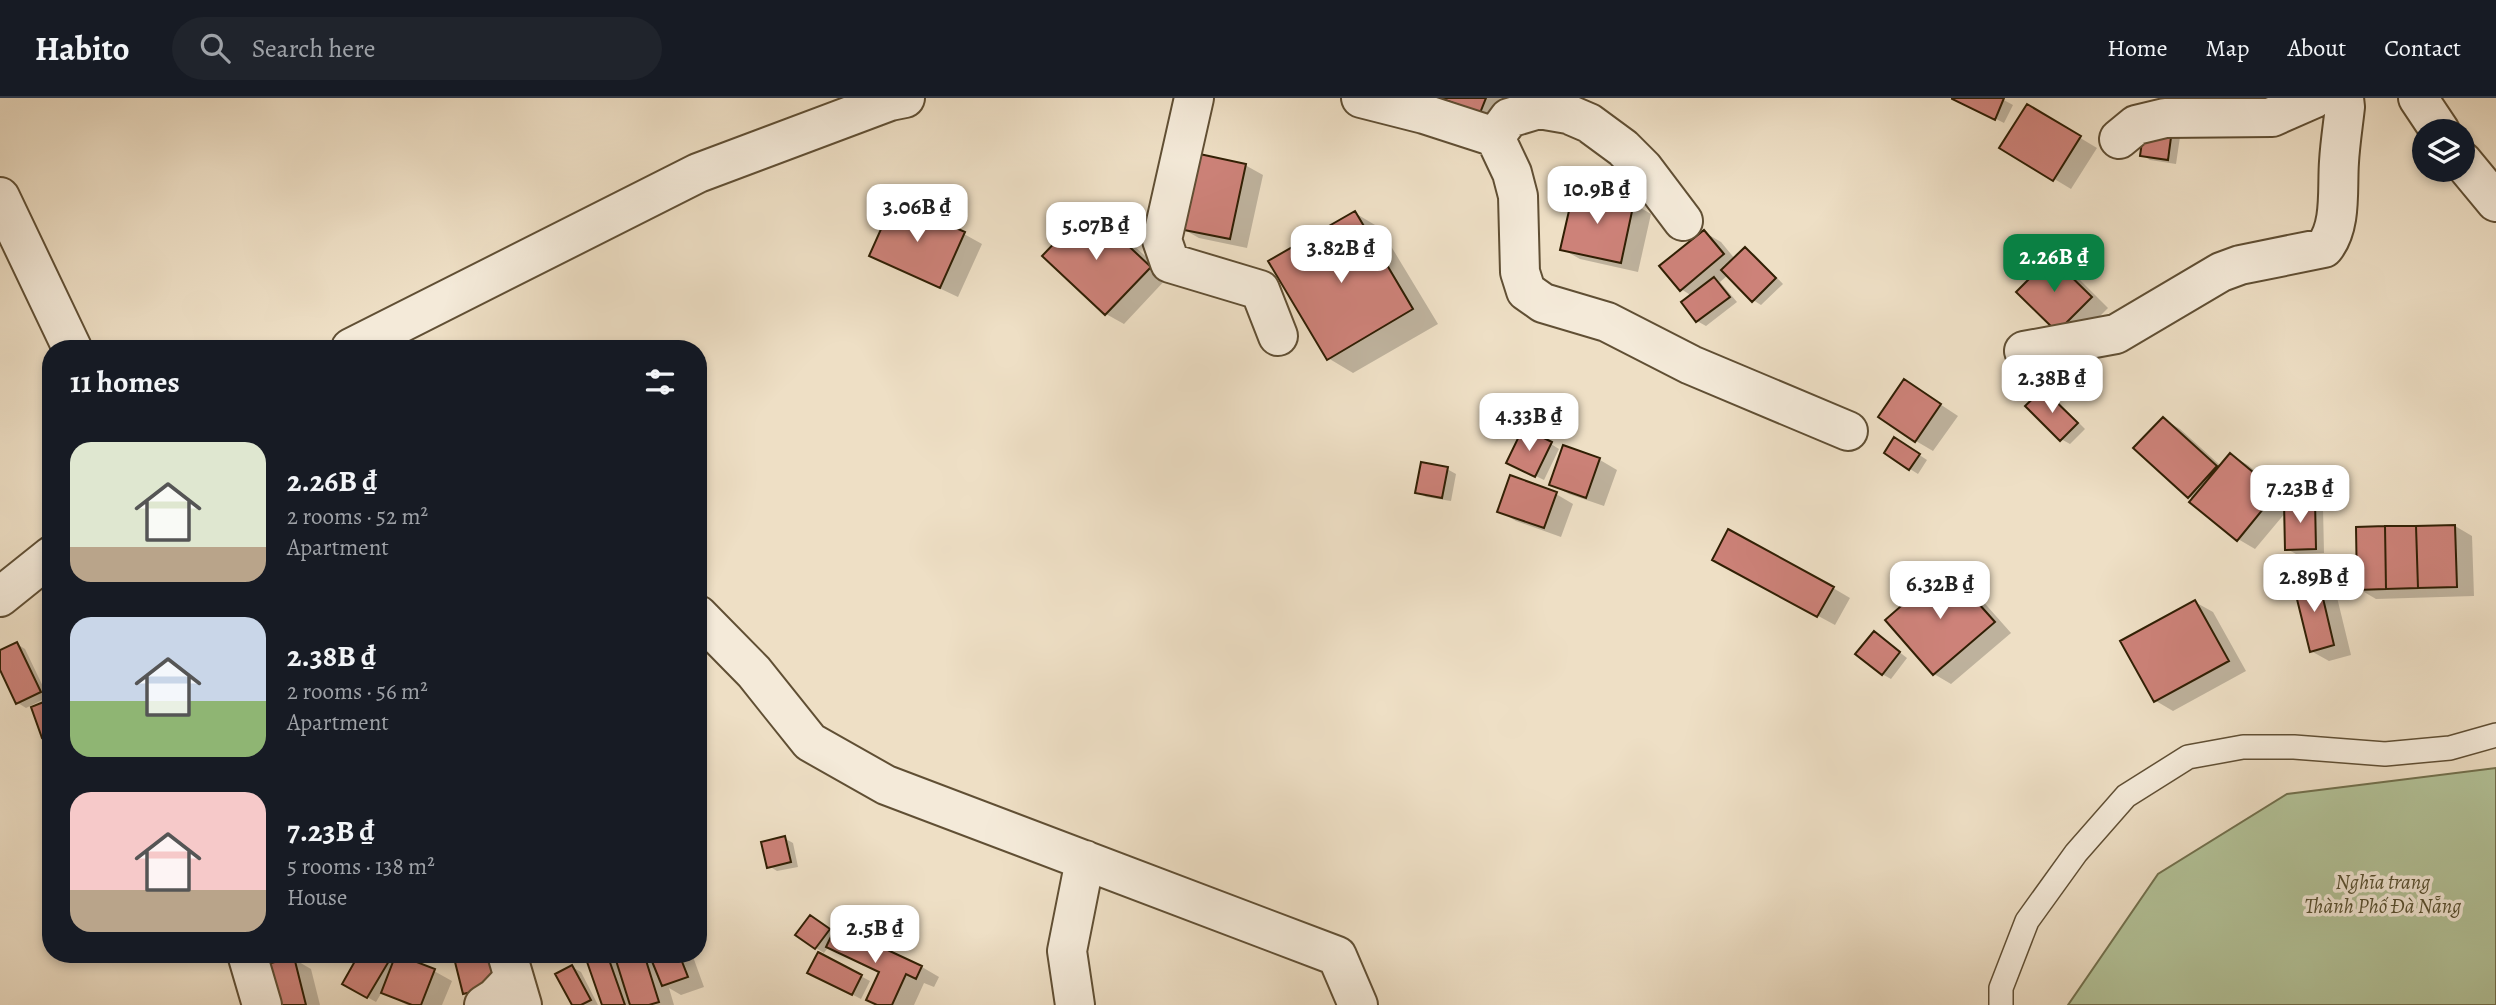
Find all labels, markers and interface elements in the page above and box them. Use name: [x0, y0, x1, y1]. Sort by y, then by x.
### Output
search box: [172, 17, 662, 80]
text: Habito: [35, 26, 130, 71]
icon: search: [196, 29, 234, 67]
text: Search here: [252, 31, 375, 66]
text: Home: [2107, 32, 2168, 64]
text: Map: [2206, 32, 2250, 64]
text: About: [2288, 32, 2346, 64]
text: Contact: [2384, 32, 2461, 64]
map controls: [2412, 119, 2475, 182]
button: layers: [2412, 119, 2475, 182]
pin: 10.9B ₫: [1532, 166, 1662, 226]
text: 10.9B ₫: [1564, 173, 1630, 204]
pin: 3.06B ₫: [852, 184, 982, 244]
text: 3.06B ₫: [883, 191, 951, 222]
pin: 5.07B ₫: [1031, 202, 1161, 262]
text: 5.07B ₫: [1062, 209, 1130, 240]
pin: 3.82B ₫: [1276, 226, 1406, 285]
text: 3.82B ₫: [1307, 232, 1375, 263]
pin: 2.26B ₫: [1989, 234, 2119, 294]
text: 2.26B ₫: [2019, 241, 2089, 272]
pin: 2.38B ₫: [1987, 356, 2117, 415]
text: 11 homes: [70, 362, 180, 402]
text: 2.38B ₫: [2018, 362, 2086, 393]
icon: filters: [641, 363, 679, 401]
pin: 4.33B ₫: [1464, 394, 1594, 453]
text: 4.33B ₫: [1495, 400, 1563, 431]
text: 2.26B ₫: [287, 461, 378, 501]
pin: 7.23B ₫: [2235, 466, 2365, 525]
icon: home: [126, 470, 210, 554]
text: 7.23B ₫: [2266, 472, 2334, 503]
text: 2 rooms · 52 m²: [287, 501, 428, 532]
text: Apartment: [287, 532, 389, 563]
pin: 2.89B ₫: [2249, 554, 2379, 614]
pin: 6.32B ₫: [1875, 561, 2005, 621]
text: 2.89B ₫: [2279, 561, 2349, 592]
text: 6.32B ₫: [1906, 568, 1974, 599]
text: 2.38B ₫: [287, 636, 376, 676]
icon: home: [126, 645, 210, 729]
text: 2 rooms · 56 m²: [287, 676, 428, 707]
text: Apartment: [287, 707, 389, 738]
text: 7.23B ₫: [287, 811, 375, 851]
icon: home: [126, 820, 210, 904]
text: 5 rooms · 138 m²: [287, 851, 435, 882]
park label: Nghĩa trang Thành Phố Đà Nẵng: [2305, 868, 2462, 920]
text: House: [287, 882, 347, 913]
pin: 2.5B ₫: [818, 906, 932, 965]
text: 2.5B ₫: [846, 912, 904, 943]

